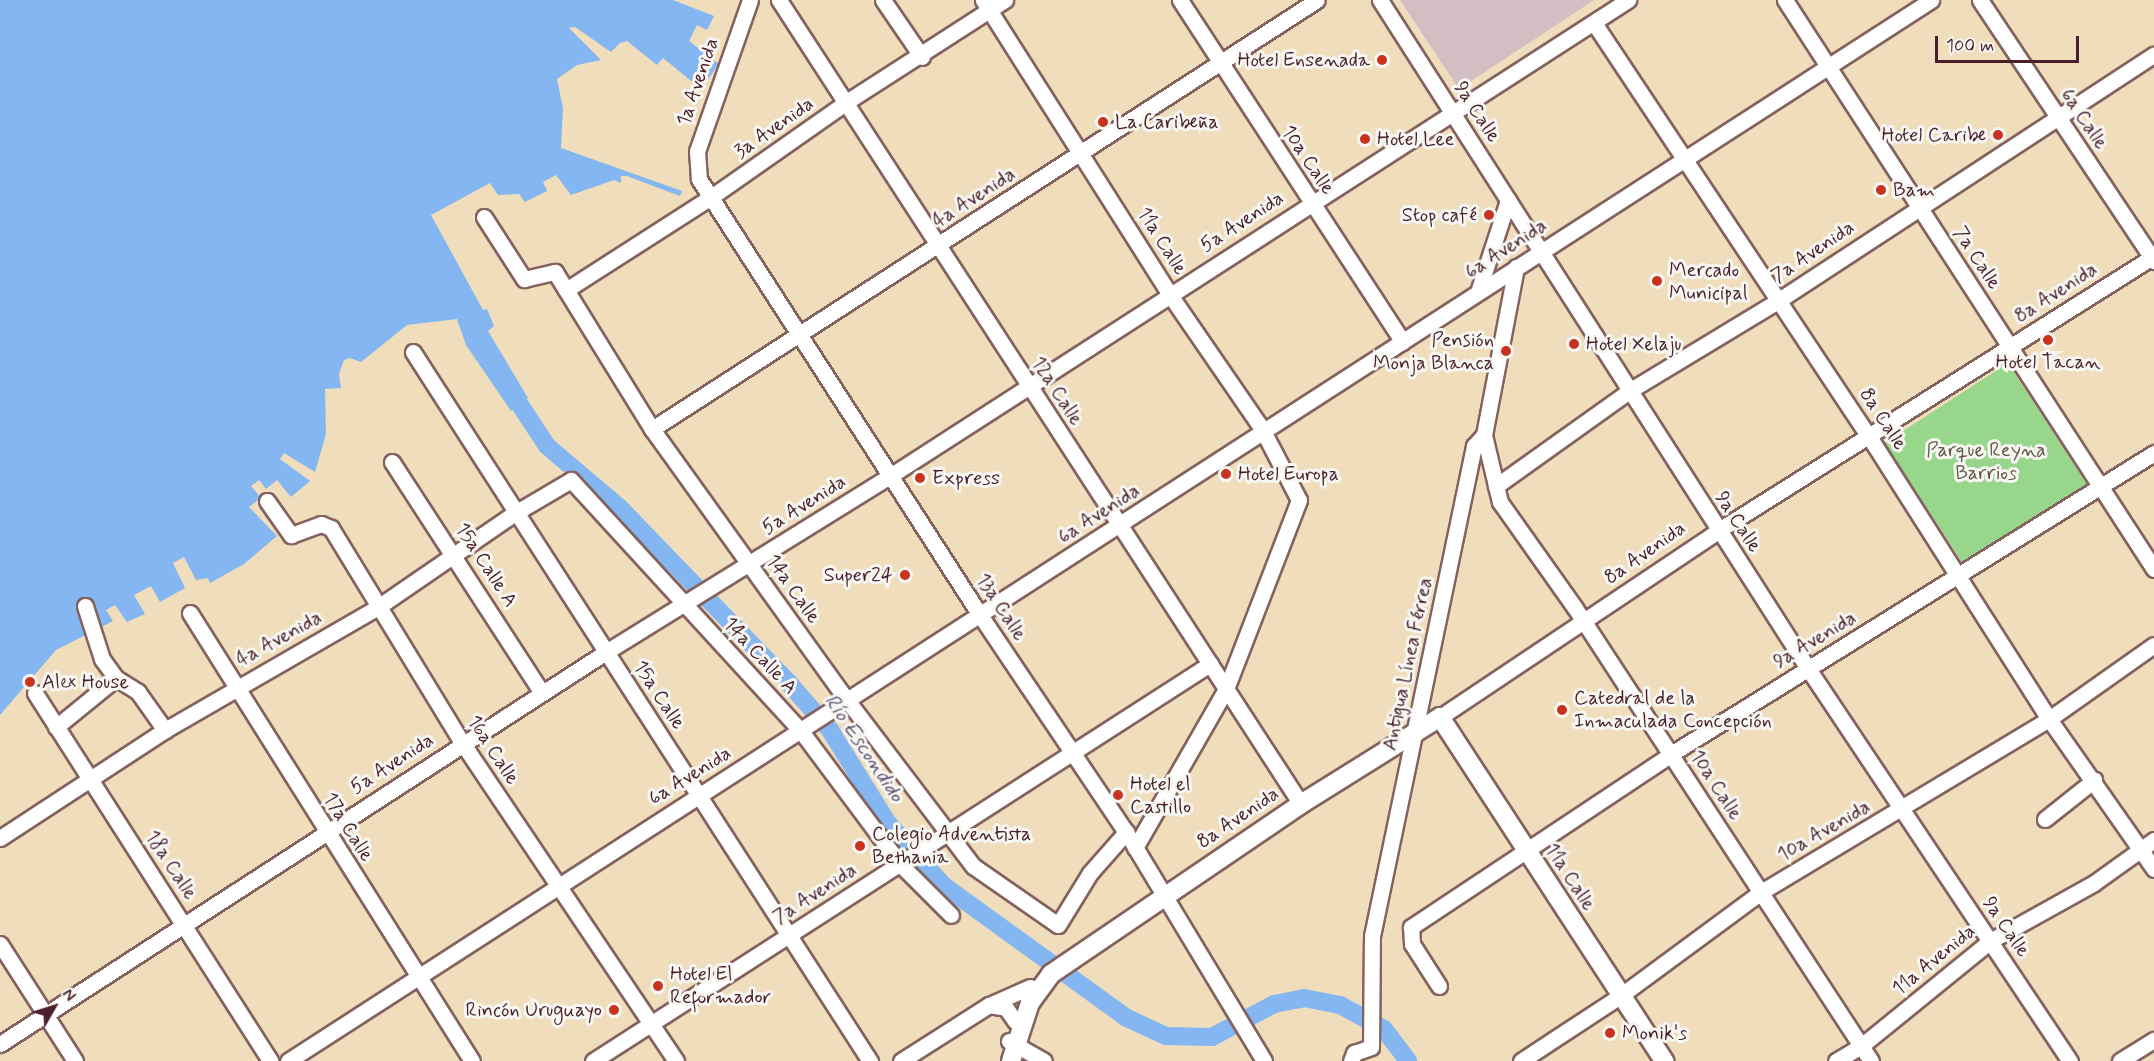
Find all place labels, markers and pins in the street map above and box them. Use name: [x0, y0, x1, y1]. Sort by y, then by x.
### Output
place label: Hotel Ensenada: [1238, 48, 1370, 72]
marker: Hotel Ensenada: [1375, 53, 1389, 67]
place label: La Caribeña: [1115, 110, 1220, 134]
marker: La Caribeña: [1096, 115, 1110, 129]
place label: Hotel Caribe: [1883, 123, 1986, 147]
place label: Hotel Lee: [1377, 127, 1454, 151]
marker: Hotel Caribe: [1991, 128, 2005, 142]
marker: Hotel Lee: [1358, 132, 1372, 146]
place label: Bam: [1893, 178, 1935, 202]
marker: Bam: [1874, 183, 1888, 197]
place label: Stop café: [1401, 203, 1477, 227]
marker: Stop café: [1482, 208, 1496, 222]
place label: Mercado Municipal: [1669, 258, 1748, 305]
marker: Mercado Municipal: [1650, 274, 1664, 288]
place label: Pensión Monja Blanca: [1375, 328, 1494, 375]
place label: Hotel Xelaju: [1586, 332, 1685, 356]
marker: Hotel Tacan: [2041, 333, 2055, 347]
marker: Hotel Xelaju: [1567, 337, 1581, 351]
marker: Pensión Monja Blanca: [1499, 344, 1513, 358]
place label: Hotel Tacan: [1998, 350, 2098, 374]
place label: Hotel Europa: [1238, 462, 1337, 486]
place label: Express: [932, 466, 1000, 490]
marker: Hotel Europa: [1219, 467, 1233, 481]
marker: Express: [913, 471, 927, 485]
place label: Super24: [824, 563, 893, 587]
marker: Super24: [898, 568, 912, 582]
place label: Alex House: [42, 670, 129, 694]
marker: Alex House: [23, 675, 37, 689]
place label: Catedral de la Inmaculada Concepción: [1574, 686, 1774, 733]
marker: Catedral de la Inmaculada Concepción: [1555, 703, 1569, 717]
place label: Hotel el Castillo: [1130, 772, 1191, 819]
marker: Hotel el Castillo: [1111, 788, 1125, 802]
place label: Colegio Adventista Bethania: [872, 822, 1031, 869]
marker: Colegio Adventista Bethania: [853, 839, 867, 853]
place label: Hotel El Reformador: [670, 963, 771, 1010]
marker: Hotel El Reformador: [651, 979, 665, 993]
place label: Rincón Uruguayo: [466, 998, 602, 1022]
marker: Rincón Uruguayo: [607, 1003, 621, 1017]
place label: Monik's: [1622, 1021, 1687, 1045]
marker: Monik's: [1603, 1026, 1617, 1040]

